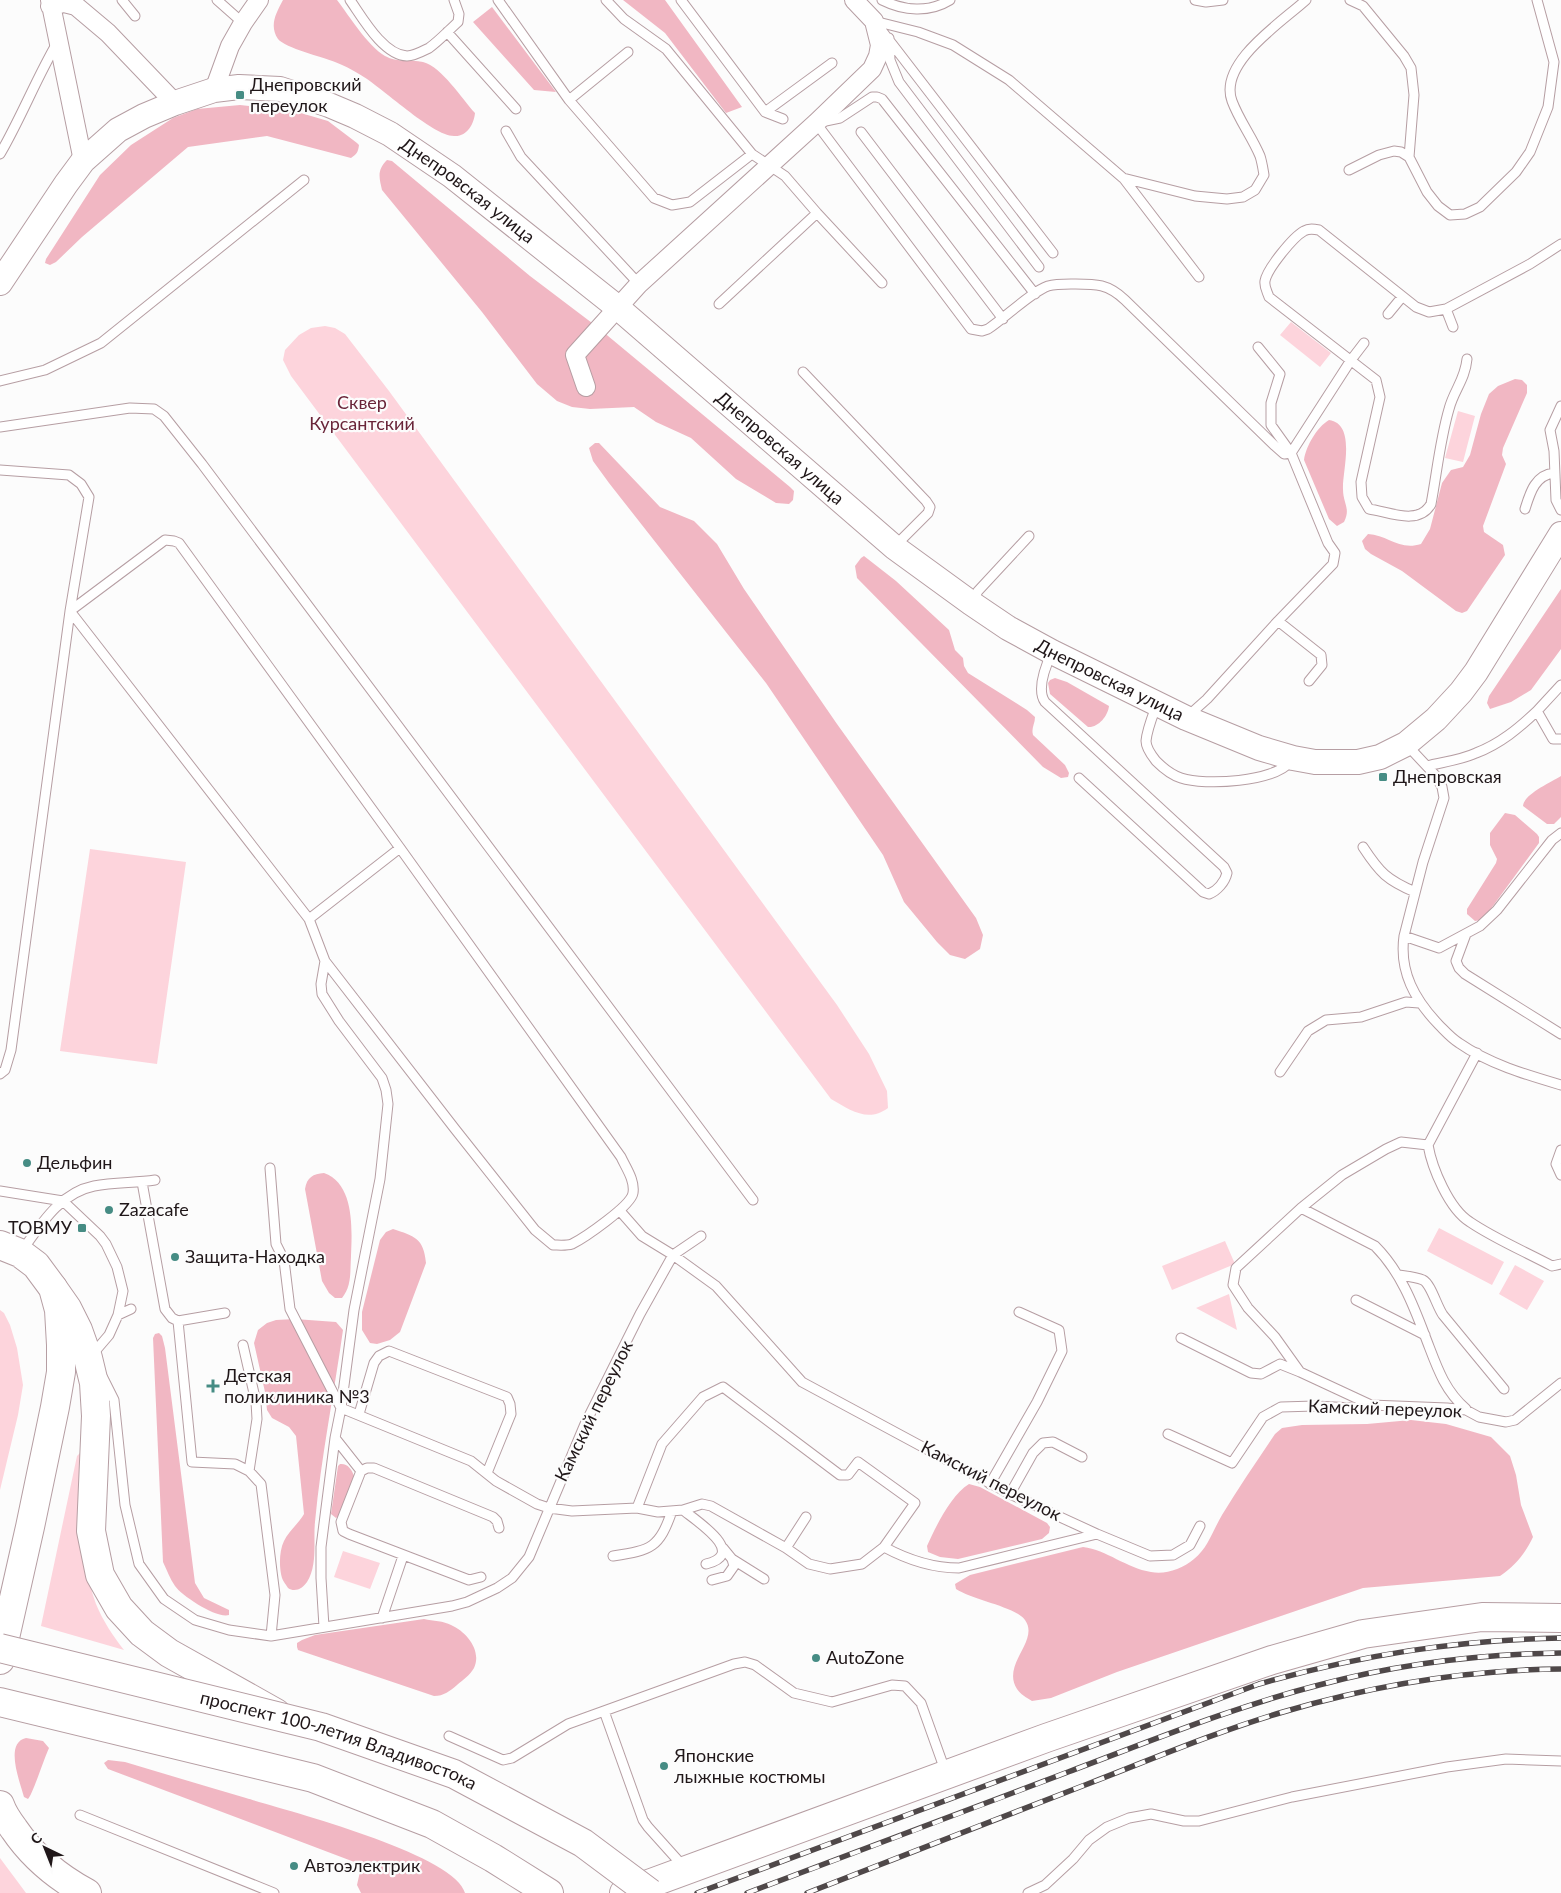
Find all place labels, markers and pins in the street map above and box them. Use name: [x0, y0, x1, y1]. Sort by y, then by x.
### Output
place label: Днепровский переулок: [250, 73, 362, 116]
marker: Днепровский переулок: [234, 89, 246, 101]
place label: Днепровская: [1393, 765, 1502, 787]
marker: Днепровская: [1377, 771, 1389, 783]
place label: Дельфин: [37, 1151, 112, 1173]
marker: Дельфин: [21, 1157, 33, 1169]
place label: Zazacafe: [119, 1198, 189, 1220]
marker: Zazacafe: [103, 1204, 115, 1216]
place label: ТОВМУ: [8, 1216, 73, 1238]
marker: ТОВМУ: [76, 1222, 88, 1234]
place label: Защита-Находка: [185, 1245, 325, 1267]
marker: Защита-Находка: [169, 1251, 181, 1263]
place label: Детская поликлиника №3: [224, 1364, 370, 1407]
marker: Детская поликлиника №3: [206, 1379, 220, 1393]
place label: AutoZone: [826, 1646, 904, 1668]
marker: AutoZone: [810, 1652, 822, 1664]
place label: Японские лыжные костюмы: [673, 1744, 826, 1787]
marker: Японские лыжные костюмы: [658, 1760, 670, 1772]
place label: Автоэлектрик: [304, 1854, 421, 1876]
marker: Автоэлектрик: [288, 1860, 300, 1872]

